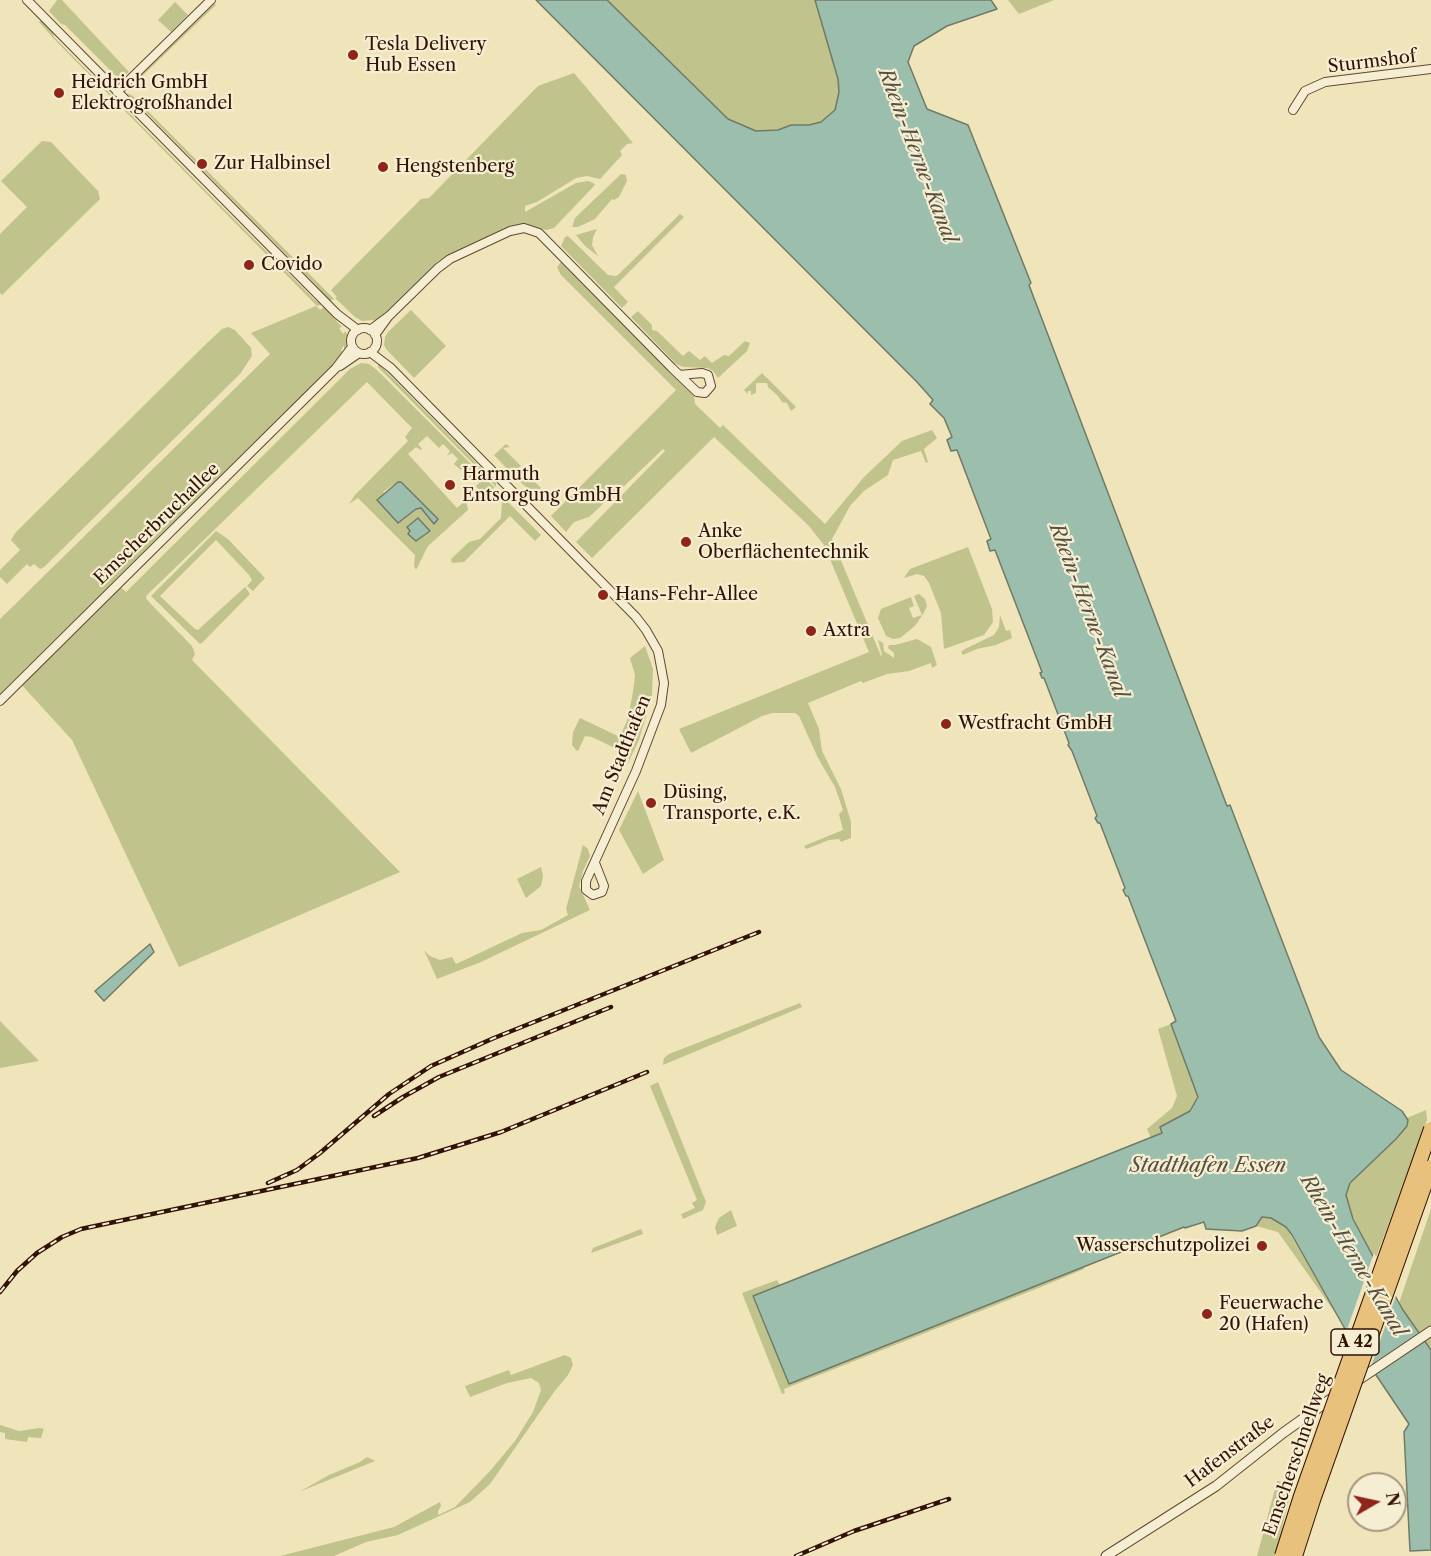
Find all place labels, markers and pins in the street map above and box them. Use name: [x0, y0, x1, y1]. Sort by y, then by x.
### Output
place label: Tesla Delivery Hub Essen: [365, 34, 487, 76]
marker: Tesla Delivery Hub Essen: [346, 48, 360, 62]
place label: Heidrich GmbH Elektrogroßhandel: [71, 72, 233, 115]
marker: Heidrich GmbH Elektrogroßhandel: [52, 86, 66, 100]
place label: Zur Halbinsel: [214, 153, 330, 175]
place label: Hengstenberg: [395, 156, 514, 178]
marker: Zur Halbinsel: [195, 157, 209, 171]
marker: Hengstenberg: [376, 160, 390, 174]
place label: Covido: [261, 254, 323, 276]
marker: Covido: [242, 258, 256, 272]
place label: Harmuth Entsorgung GmbH: [462, 464, 622, 506]
marker: Harmuth Entsorgung GmbH: [443, 478, 457, 492]
place label: Anke Oberflächentechnik: [698, 521, 869, 564]
marker: Anke Oberflächentechnik: [679, 535, 693, 549]
place label: Hans-Fehr-Allee: [615, 584, 758, 606]
marker: Hans-Fehr-Allee: [596, 588, 610, 602]
place label: Axtra: [823, 620, 870, 642]
marker: Axtra: [804, 624, 818, 638]
place label: Westfracht GmbH: [958, 713, 1113, 735]
marker: Westfracht GmbH: [939, 717, 953, 731]
place label: Düsing, Transporte, e.K.: [663, 782, 801, 824]
marker: Düsing, Transporte, e.K.: [644, 796, 658, 810]
place label: Wasserschutzpolizei: [1076, 1235, 1250, 1257]
marker: Wasserschutzpolizei: [1255, 1239, 1269, 1253]
place label: Feuerwache 20 (Hafen): [1219, 1293, 1323, 1336]
marker: Feuerwache 20 (Hafen): [1200, 1307, 1214, 1321]

